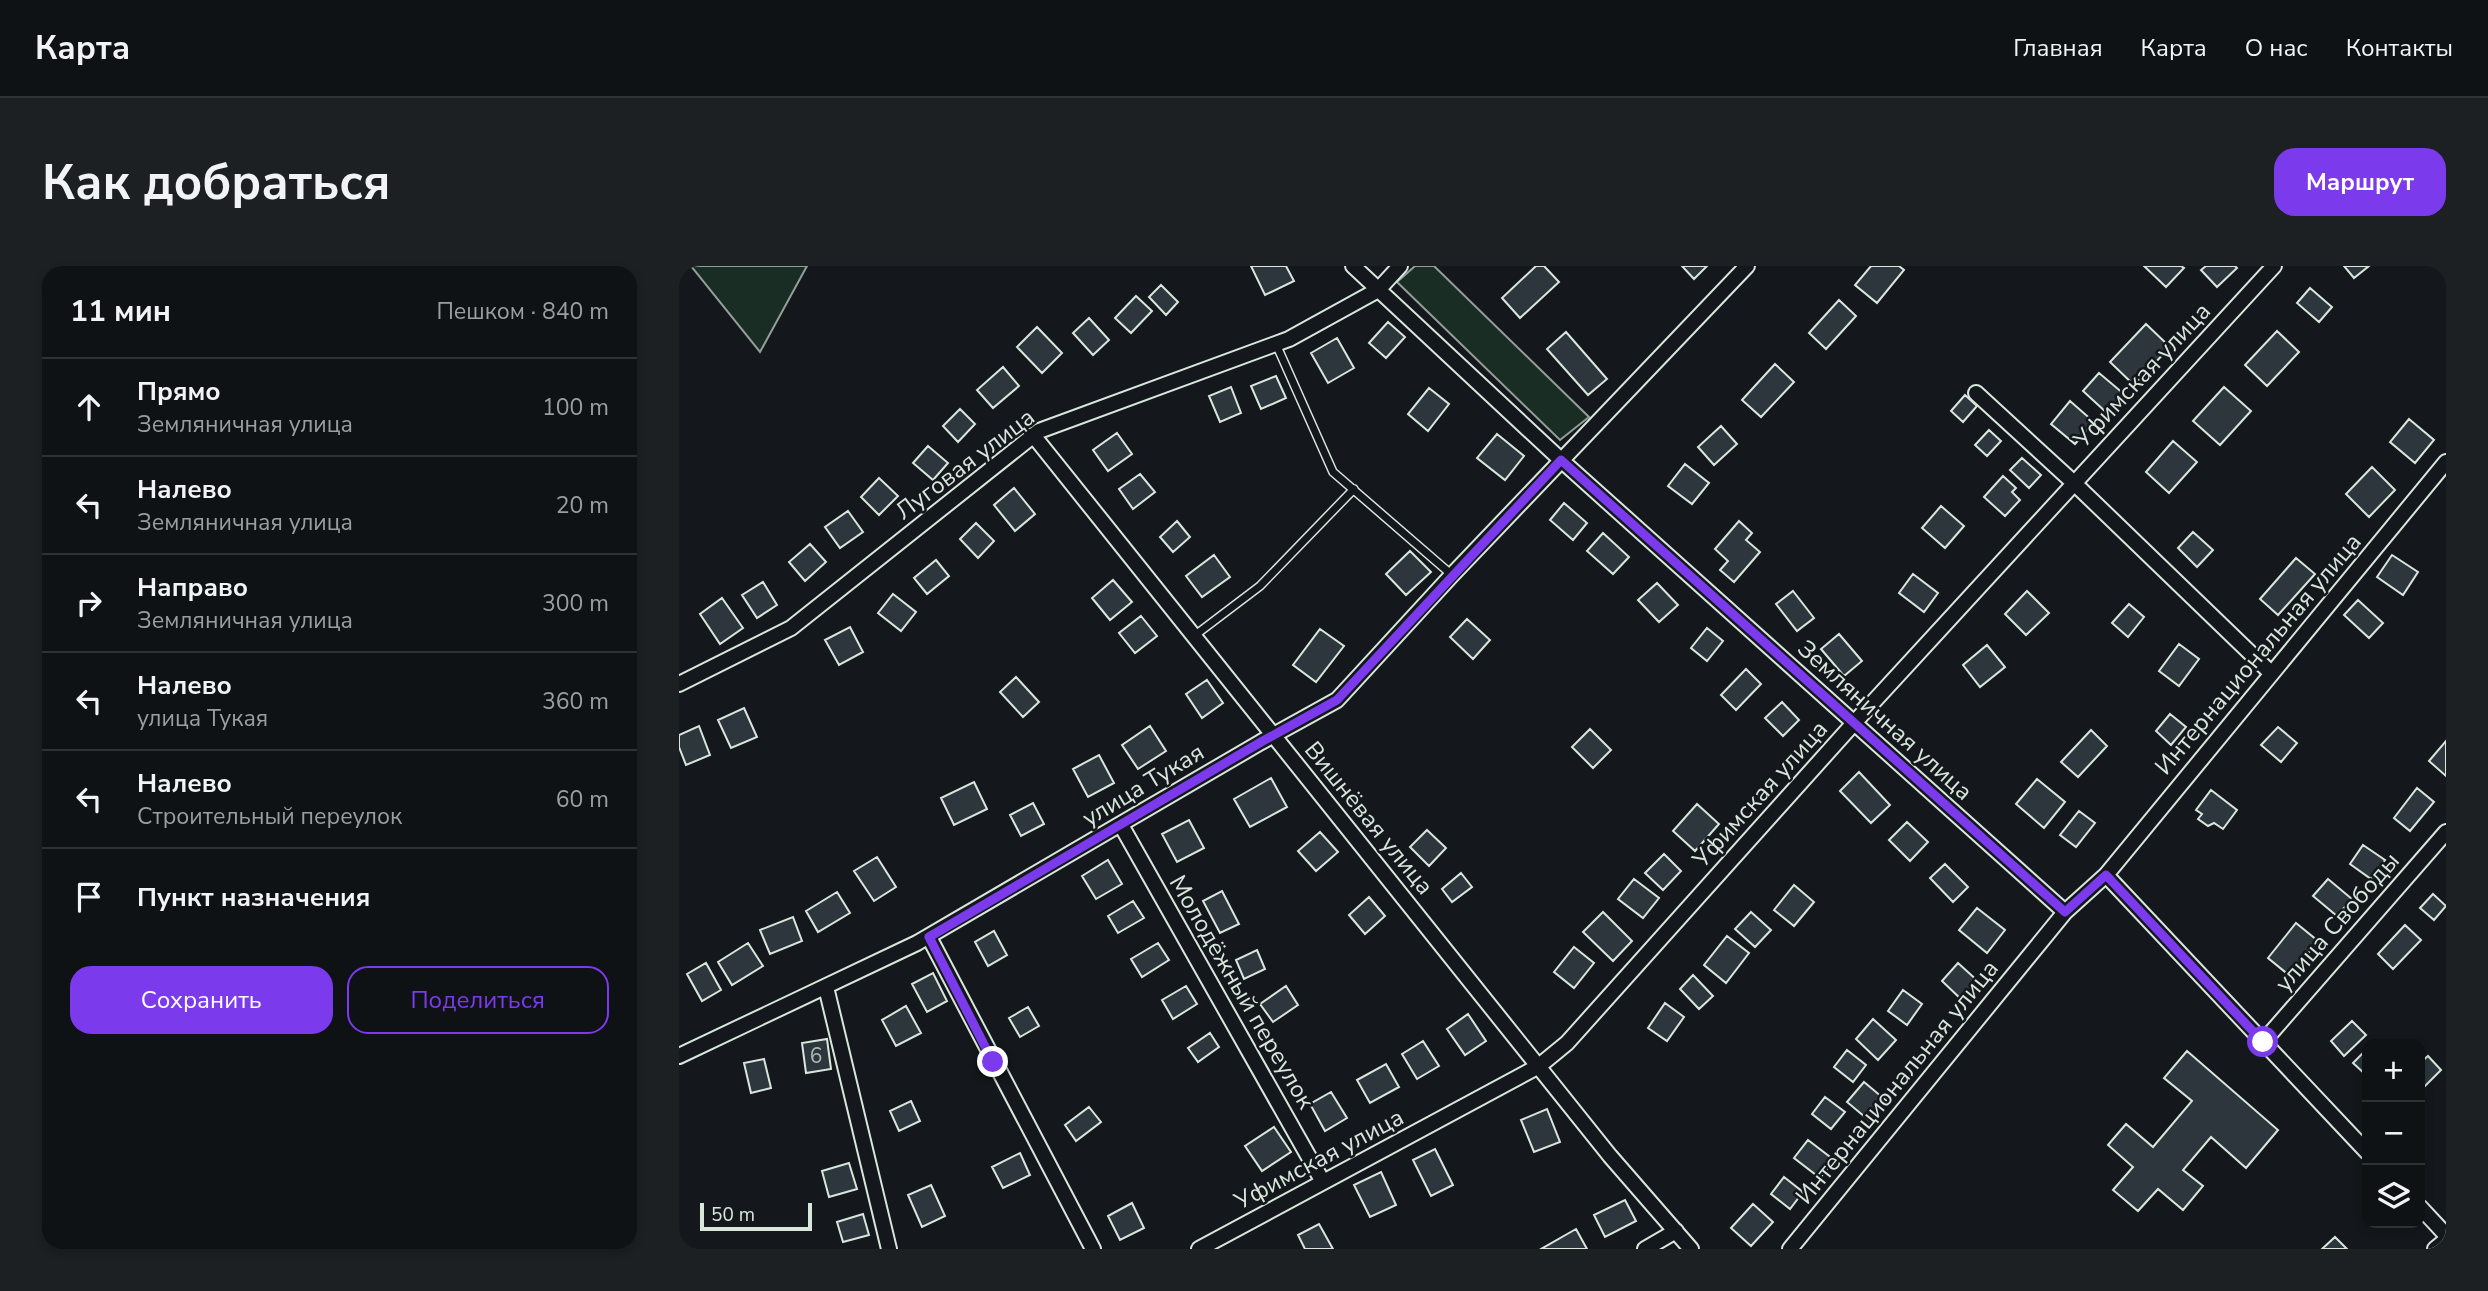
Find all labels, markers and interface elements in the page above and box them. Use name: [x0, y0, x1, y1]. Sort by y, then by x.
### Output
text: Карта: [35, 26, 130, 71]
text: Главная: [2013, 32, 2103, 64]
text: Карта: [2141, 32, 2207, 64]
text: О нас: [2245, 32, 2308, 64]
text: Контакты: [2346, 32, 2453, 64]
button: Маршрут: [2274, 148, 2446, 216]
text: Как добраться: [42, 149, 390, 216]
text: 11 мин: [70, 291, 171, 332]
text: Пешком · 840 m: [436, 296, 609, 327]
street label: Уфимская улица: [2066, 296, 2218, 455]
text: Прямо: [137, 374, 221, 409]
icon: ahead: [70, 388, 108, 426]
text: 100 m: [542, 392, 609, 423]
street label: Луговая улица: [889, 401, 1041, 527]
text: Земляничная улица: [137, 409, 353, 440]
text: Налево: [137, 472, 232, 507]
icon: left: [70, 486, 108, 524]
text: 20 m: [556, 490, 609, 521]
text: Земляничная улица: [137, 507, 353, 538]
street label: Интернациональная улица: [2148, 527, 2368, 781]
text: Направо: [137, 570, 248, 605]
icon: right: [70, 584, 108, 622]
text: 300 m: [542, 588, 609, 619]
text: Земляничная улица: [137, 605, 353, 636]
street label: Земляничная улица: [1791, 633, 1979, 807]
text: Налево: [137, 668, 232, 703]
icon: left: [70, 682, 108, 720]
text: 360 m: [542, 686, 609, 717]
text: улица Тукая: [137, 703, 268, 734]
street label: Уфимская улица: [1685, 714, 1835, 875]
street label: Вишнёвая улица: [1297, 735, 1441, 901]
street label: улица Тукая: [1076, 736, 1210, 834]
text: Налево: [137, 766, 232, 801]
icon: left: [70, 780, 108, 818]
text: 60 m: [556, 784, 609, 815]
text: Строительный переулок: [137, 801, 402, 832]
street label: улица Свободы: [2268, 846, 2406, 998]
street label: Молодёжный переулок: [1162, 869, 1322, 1115]
icon: arrive: [70, 878, 108, 916]
text: Пункт назначения: [137, 880, 370, 915]
street label: Интернациональная улица: [1788, 953, 2006, 1211]
button: Сохранить: [70, 966, 333, 1034]
button: Поделиться: [347, 966, 609, 1034]
route start: [2247, 1026, 2278, 1057]
map controls: [2362, 1039, 2425, 1228]
button: +: [2362, 1039, 2425, 1102]
house number: 6: [810, 1042, 822, 1070]
route end: [977, 1046, 1008, 1077]
street label: Уфимская улица: [1228, 1101, 1409, 1218]
button: −: [2362, 1102, 2425, 1165]
button: layers: [2362, 1165, 2425, 1228]
scale bar: [700, 1200, 812, 1232]
text: 50 m: [711, 1202, 755, 1228]

